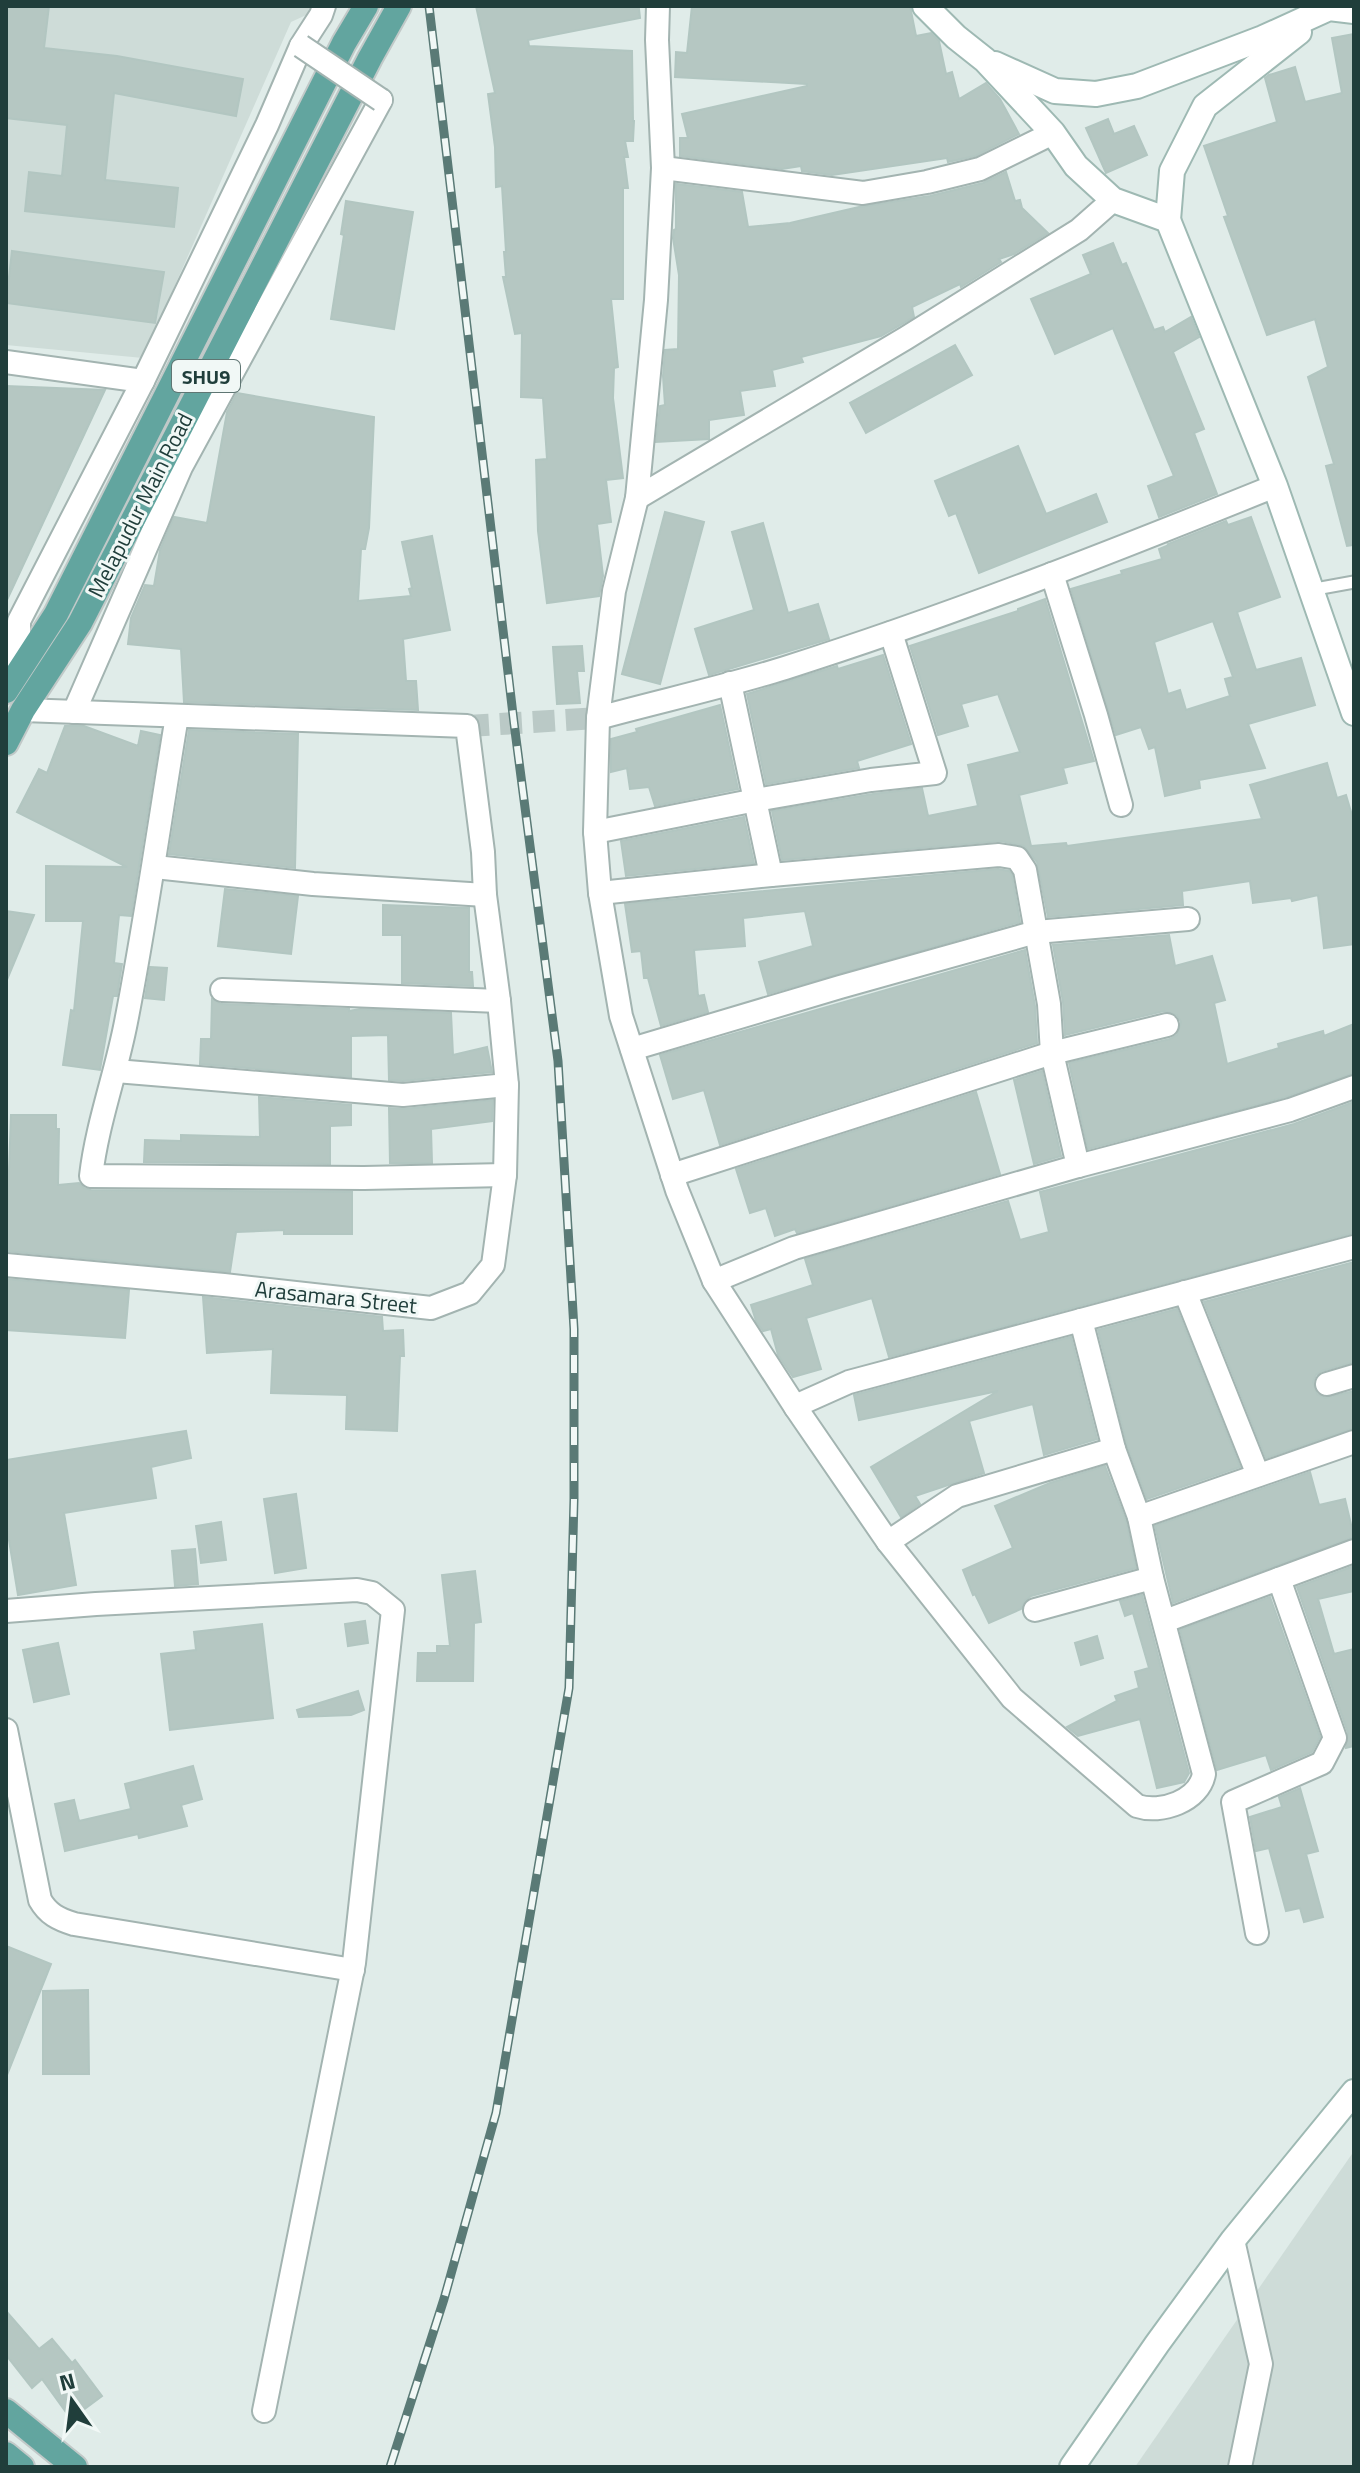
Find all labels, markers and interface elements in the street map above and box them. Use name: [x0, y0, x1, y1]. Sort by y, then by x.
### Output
road number: SHU9: [172, 360, 240, 392]
street label: Melapudur Main Road: [79, 407, 201, 603]
street label: Arasamara Street: [253, 1272, 419, 1322]
north arrow: [32, 2361, 112, 2441]
text: N: [56, 2363, 79, 2400]

